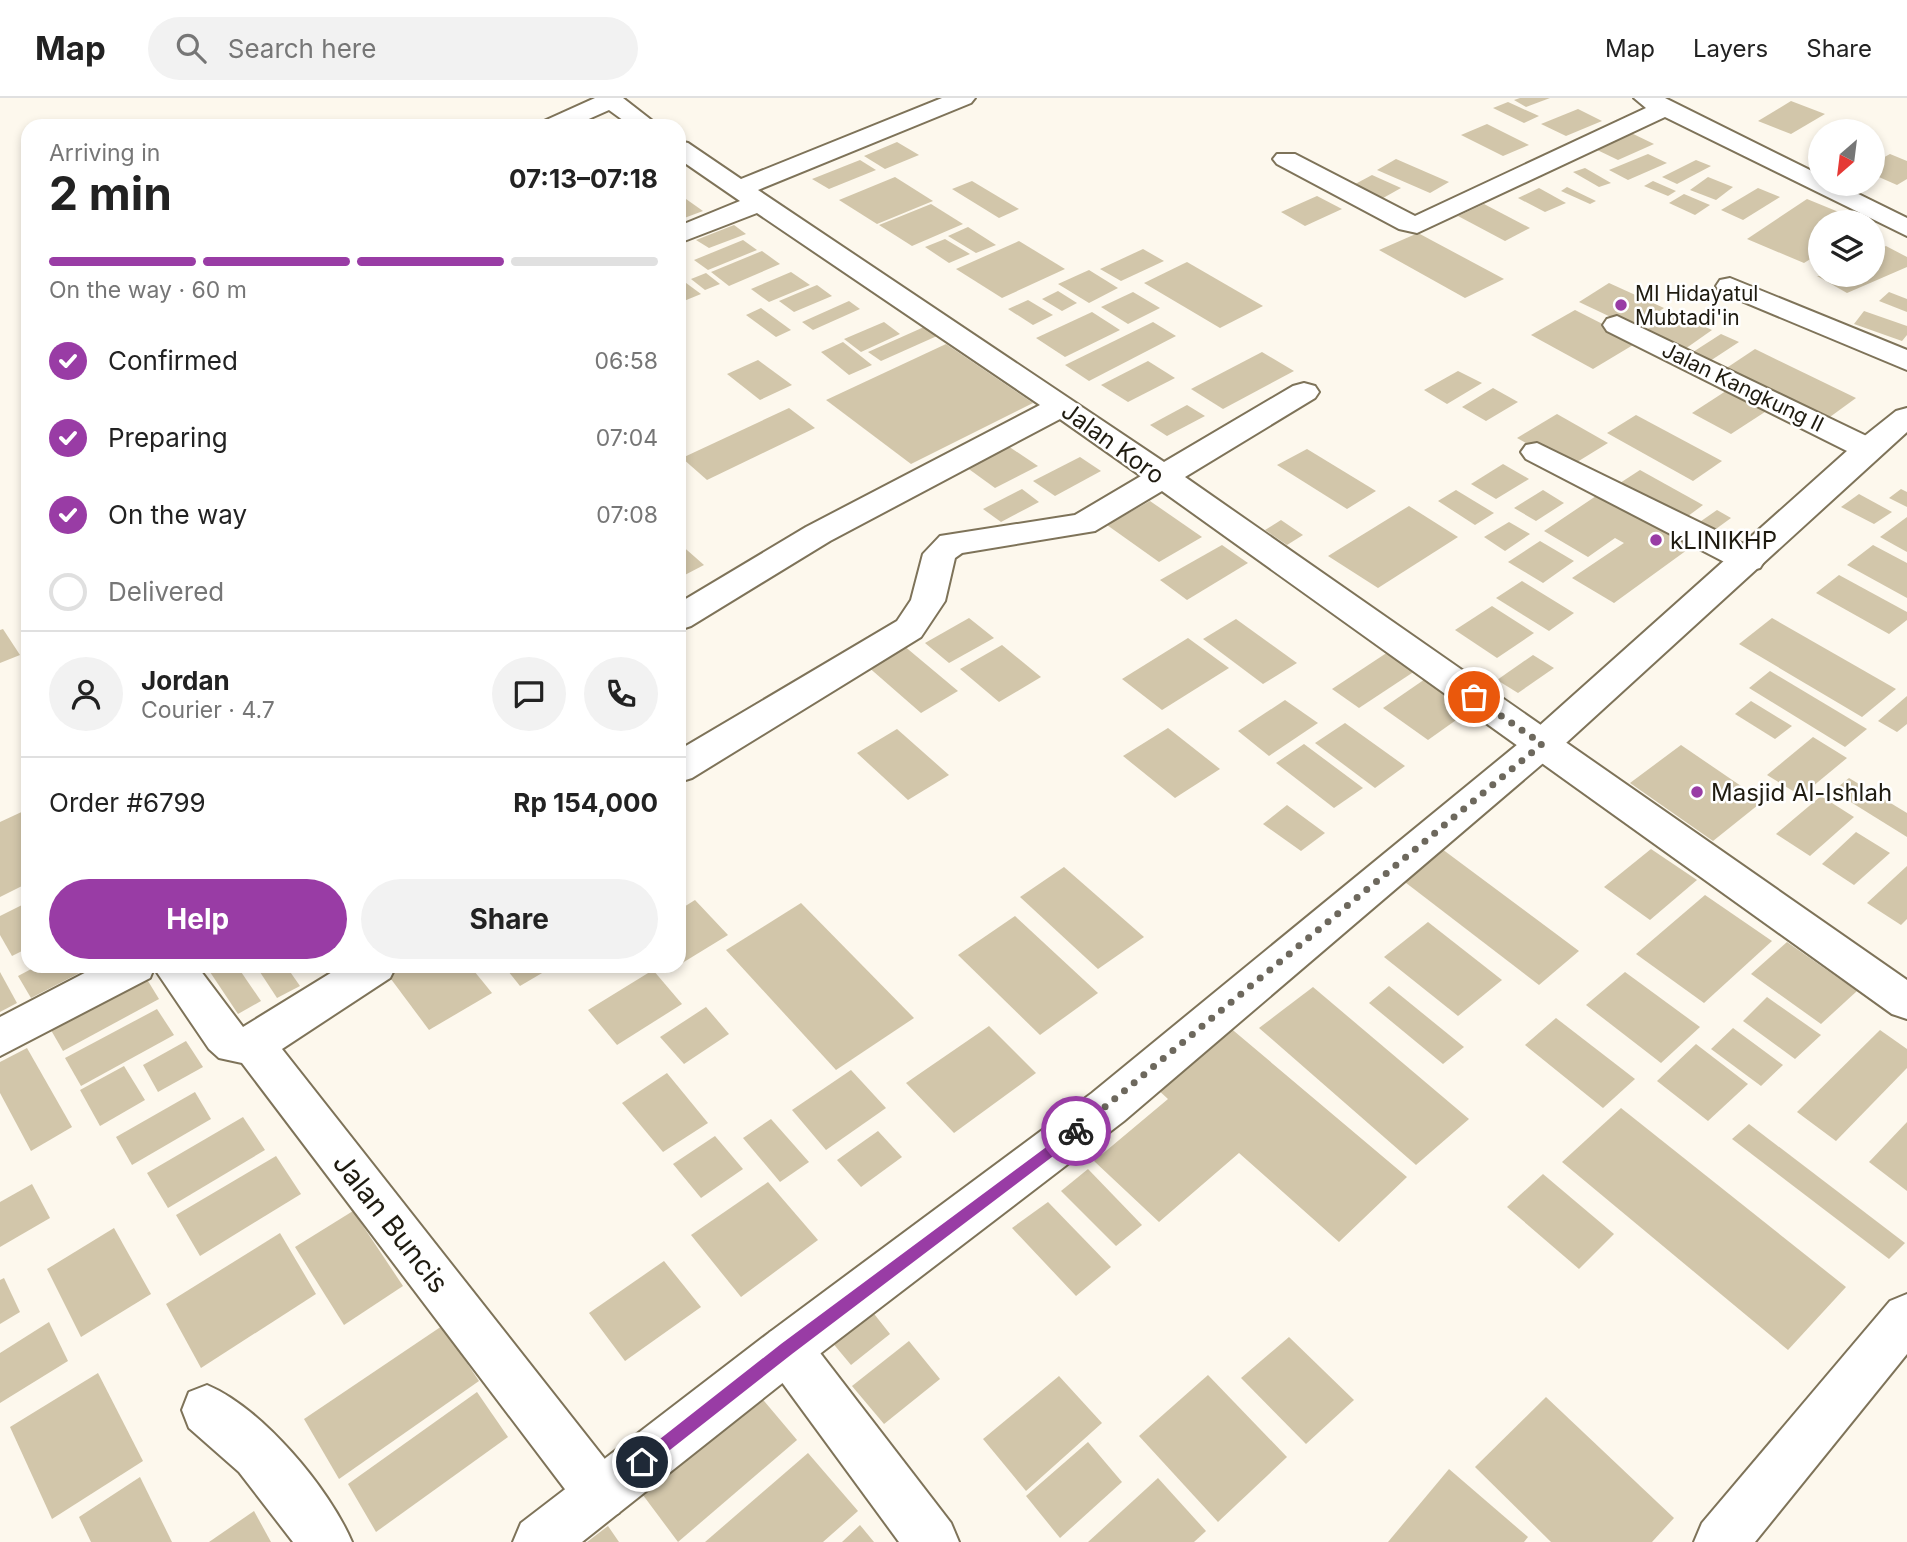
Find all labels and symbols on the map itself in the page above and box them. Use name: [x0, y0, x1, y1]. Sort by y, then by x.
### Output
north arrow: [1808, 119, 1885, 196]
place label: MI Hidayatul Mubtadi'in: [1635, 281, 1758, 330]
marker: MI Hidayatul Mubtadi'in: [1613, 297, 1629, 313]
street label: Jalan Kangkung II: [1658, 337, 1828, 437]
street label: Jalan Koro: [1056, 396, 1170, 490]
place label: kLINIKHP: [1670, 526, 1777, 555]
marker: kLINIKHP: [1648, 532, 1664, 548]
pin: [1444, 667, 1504, 727]
place label: Masjid Al-Ishlah: [1711, 778, 1892, 807]
marker: Masjid Al-Ishlah: [1689, 784, 1705, 800]
courier: [1041, 1096, 1111, 1166]
street label: Jalan Buncis: [326, 1146, 456, 1300]
pin: [612, 1432, 672, 1492]

